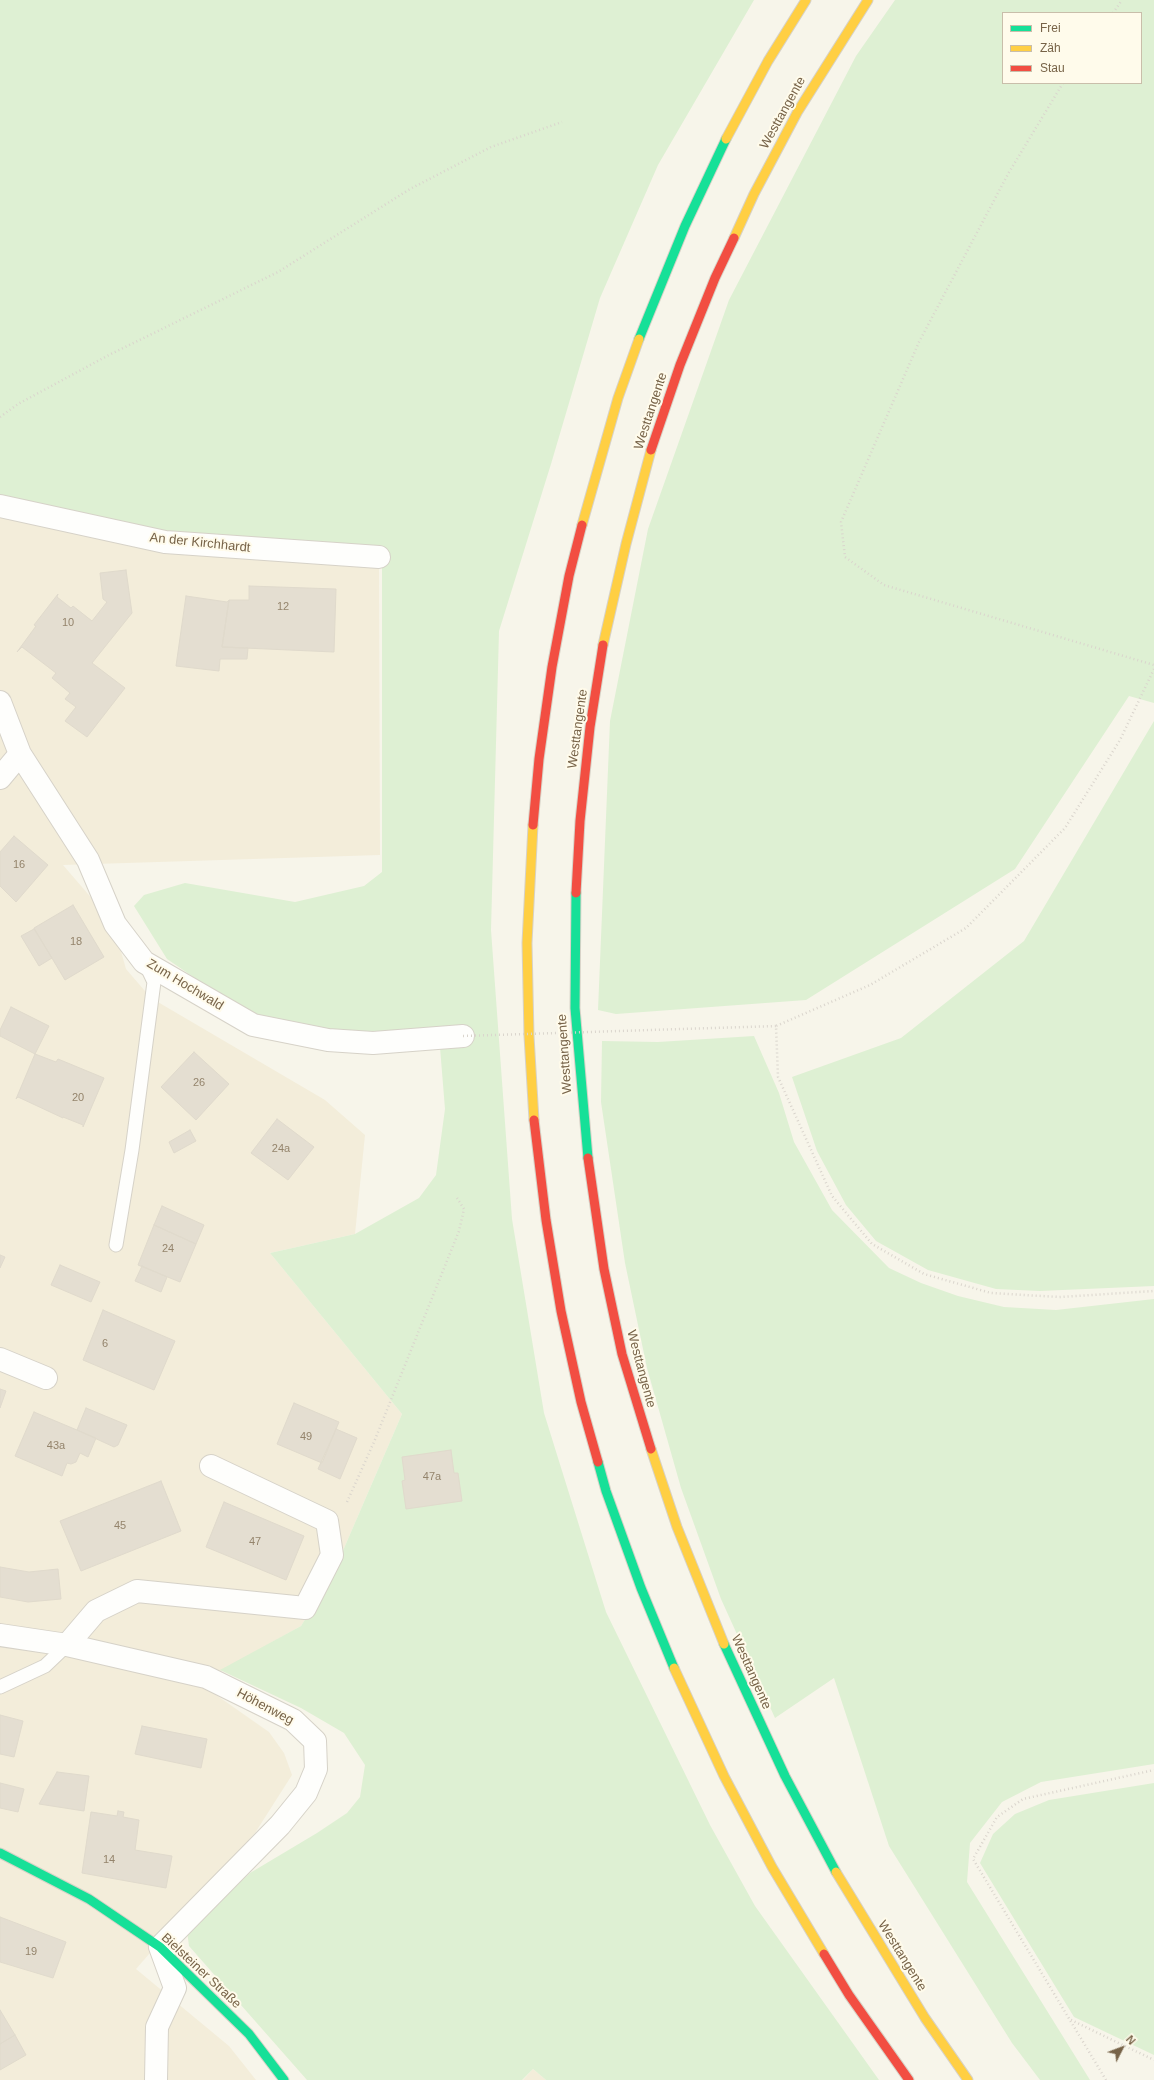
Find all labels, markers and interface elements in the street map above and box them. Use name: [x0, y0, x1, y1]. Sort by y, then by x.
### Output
legend: [1002, 12, 1142, 84]
text: Frei: [1040, 21, 1061, 35]
text: Zäh: [1040, 41, 1061, 55]
text: Stau: [1040, 61, 1065, 75]
street label: Westtangente: [757, 74, 809, 152]
street label: Westtangente: [631, 371, 671, 451]
street label: An der Kirchhardt: [149, 530, 251, 556]
house number: 12: [277, 600, 289, 614]
house number: 10: [62, 616, 74, 630]
street label: Westtangente: [565, 688, 591, 770]
house number: 16: [13, 858, 25, 872]
house number: 18: [70, 935, 82, 949]
street label: Zum Hochwald: [144, 956, 226, 1014]
street label: Westtangente: [554, 1014, 576, 1094]
house number: 26: [193, 1076, 205, 1090]
house number: 20: [72, 1091, 84, 1105]
house number: 24a: [272, 1142, 290, 1156]
house number: 24: [162, 1242, 174, 1256]
street label: Westtangente: [623, 1328, 659, 1410]
house number: 6: [102, 1337, 108, 1351]
house number: 49: [300, 1430, 312, 1444]
house number: 43a: [47, 1439, 65, 1453]
house number: 47a: [423, 1470, 441, 1484]
house number: 45: [114, 1519, 126, 1533]
house number: 47: [249, 1535, 261, 1549]
street label: Westtangente: [728, 1632, 774, 1712]
street label: Höhenweg: [234, 1686, 296, 1728]
house number: 14: [103, 1853, 115, 1867]
street label: Westtangente: [874, 1918, 930, 1994]
street label: Bielsteiner Straße: [158, 1930, 244, 2012]
house number: 19: [25, 1945, 37, 1959]
north arrow: [1102, 2028, 1142, 2068]
text: N: [1124, 2033, 1138, 2047]

